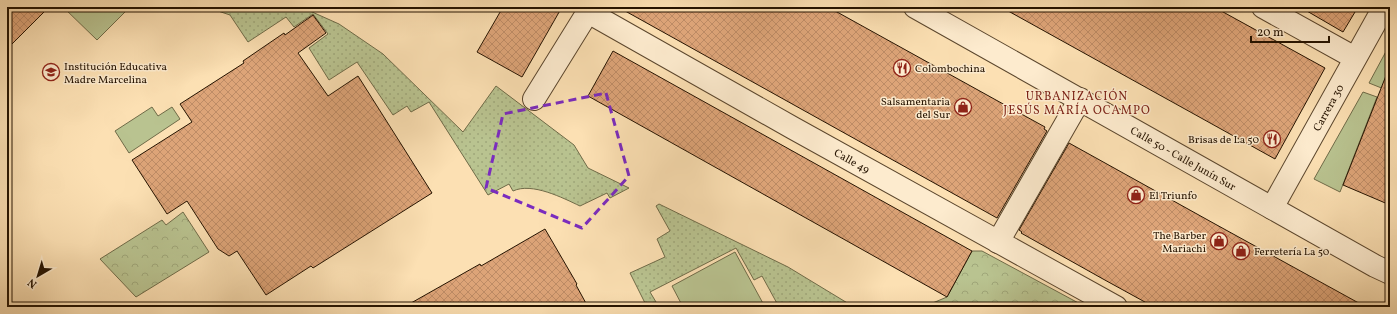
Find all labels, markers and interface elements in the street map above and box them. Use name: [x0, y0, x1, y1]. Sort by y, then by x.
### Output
scale bar: [1251, 18, 1329, 44]
text: 20 m: [1257, 25, 1284, 41]
restaurant icon: Colombochina: [892, 58, 912, 78]
place label: Institución Educativa Madre Marcelina: [64, 60, 167, 88]
school or university icon: Institución Educativa Madre Marcelina: [41, 62, 61, 82]
place label: Colombochina: [915, 62, 986, 77]
street label: Carrera 30: [1310, 82, 1349, 134]
district label: URBANIZACIÓN JESÚS MARÍA OCAMPO: [1003, 88, 1151, 119]
place label: Salsamentaria del Sur: [881, 95, 951, 123]
shop icon: Salsamentaria del Sur: [953, 97, 973, 117]
street label: Calle 50 - Calle Junín Sur: [1127, 124, 1239, 195]
restaurant icon: Brisas de La 50: [1262, 129, 1282, 149]
place label: Brisas de La 50: [1188, 133, 1259, 148]
street label: Calle 49: [831, 146, 872, 178]
shop icon: El Triunfo: [1126, 185, 1146, 205]
place label: El Triunfo: [1149, 189, 1197, 204]
place label: The Barber Mariachi: [1153, 229, 1206, 257]
shop icon: The Barber Mariachi: [1209, 231, 1229, 251]
shop icon: Ferretería La 50: [1231, 241, 1251, 261]
place label: Ferretería La 50: [1254, 245, 1330, 260]
north arrow: [18, 256, 58, 296]
text: N: [25, 274, 41, 291]

